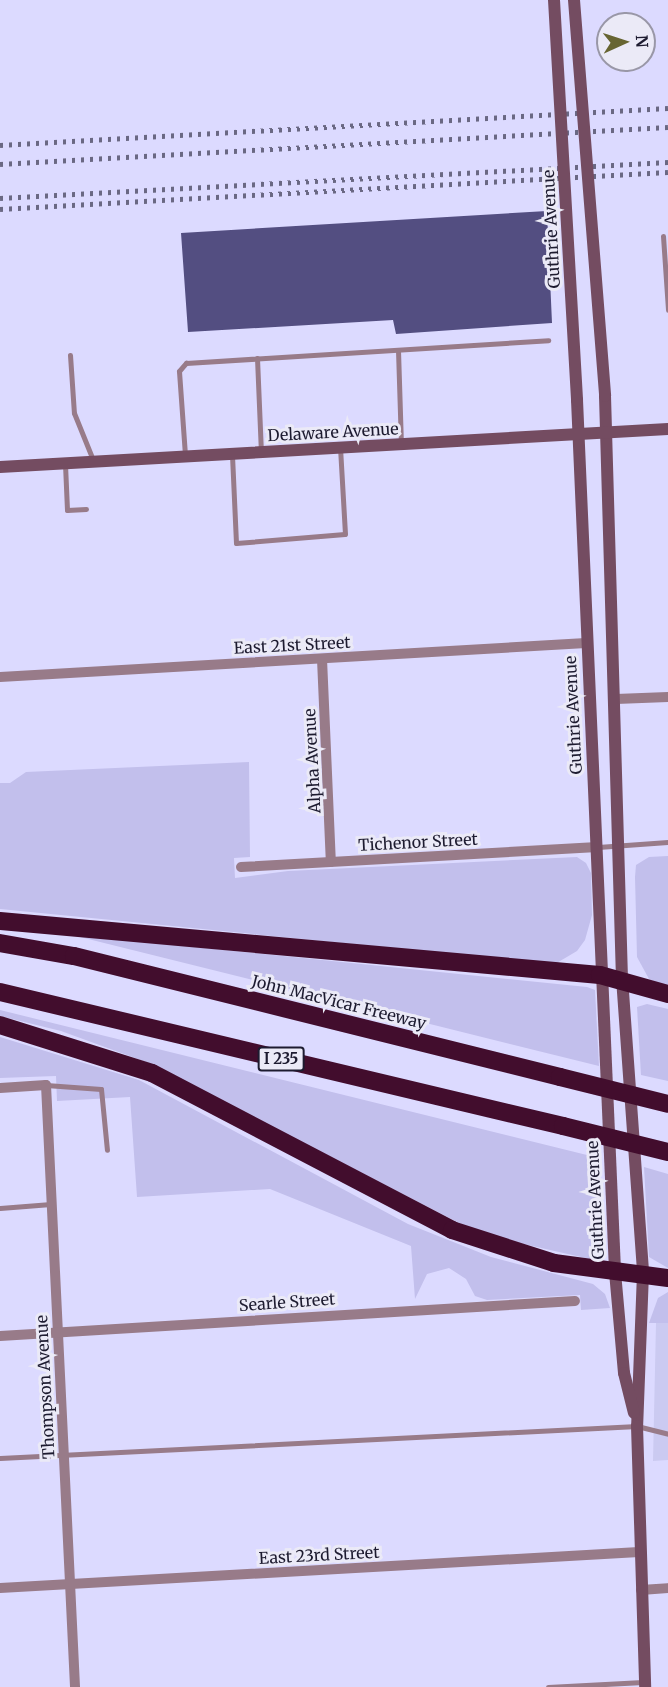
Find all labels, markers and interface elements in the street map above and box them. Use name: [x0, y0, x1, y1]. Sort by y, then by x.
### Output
north arrow: [596, 12, 656, 72]
text: N: [632, 34, 652, 48]
street label: Guthrie Avenue: [538, 169, 564, 289]
street label: Delaware Avenue: [267, 419, 399, 445]
street label: East 21st Street: [233, 632, 351, 658]
street label: Guthrie Avenue: [560, 655, 586, 775]
street label: Alpha Avenue: [300, 708, 324, 814]
street label: Tichenor Street: [358, 829, 478, 855]
street label: John MacVicar Freeway: [250, 971, 428, 1033]
road number: I 235: [257, 1047, 305, 1071]
street label: Guthrie Avenue: [582, 1140, 608, 1260]
street label: Searle Street: [238, 1289, 336, 1315]
street label: Thompson Avenue: [32, 1314, 58, 1460]
street label: East 23rd Street: [258, 1542, 380, 1568]

